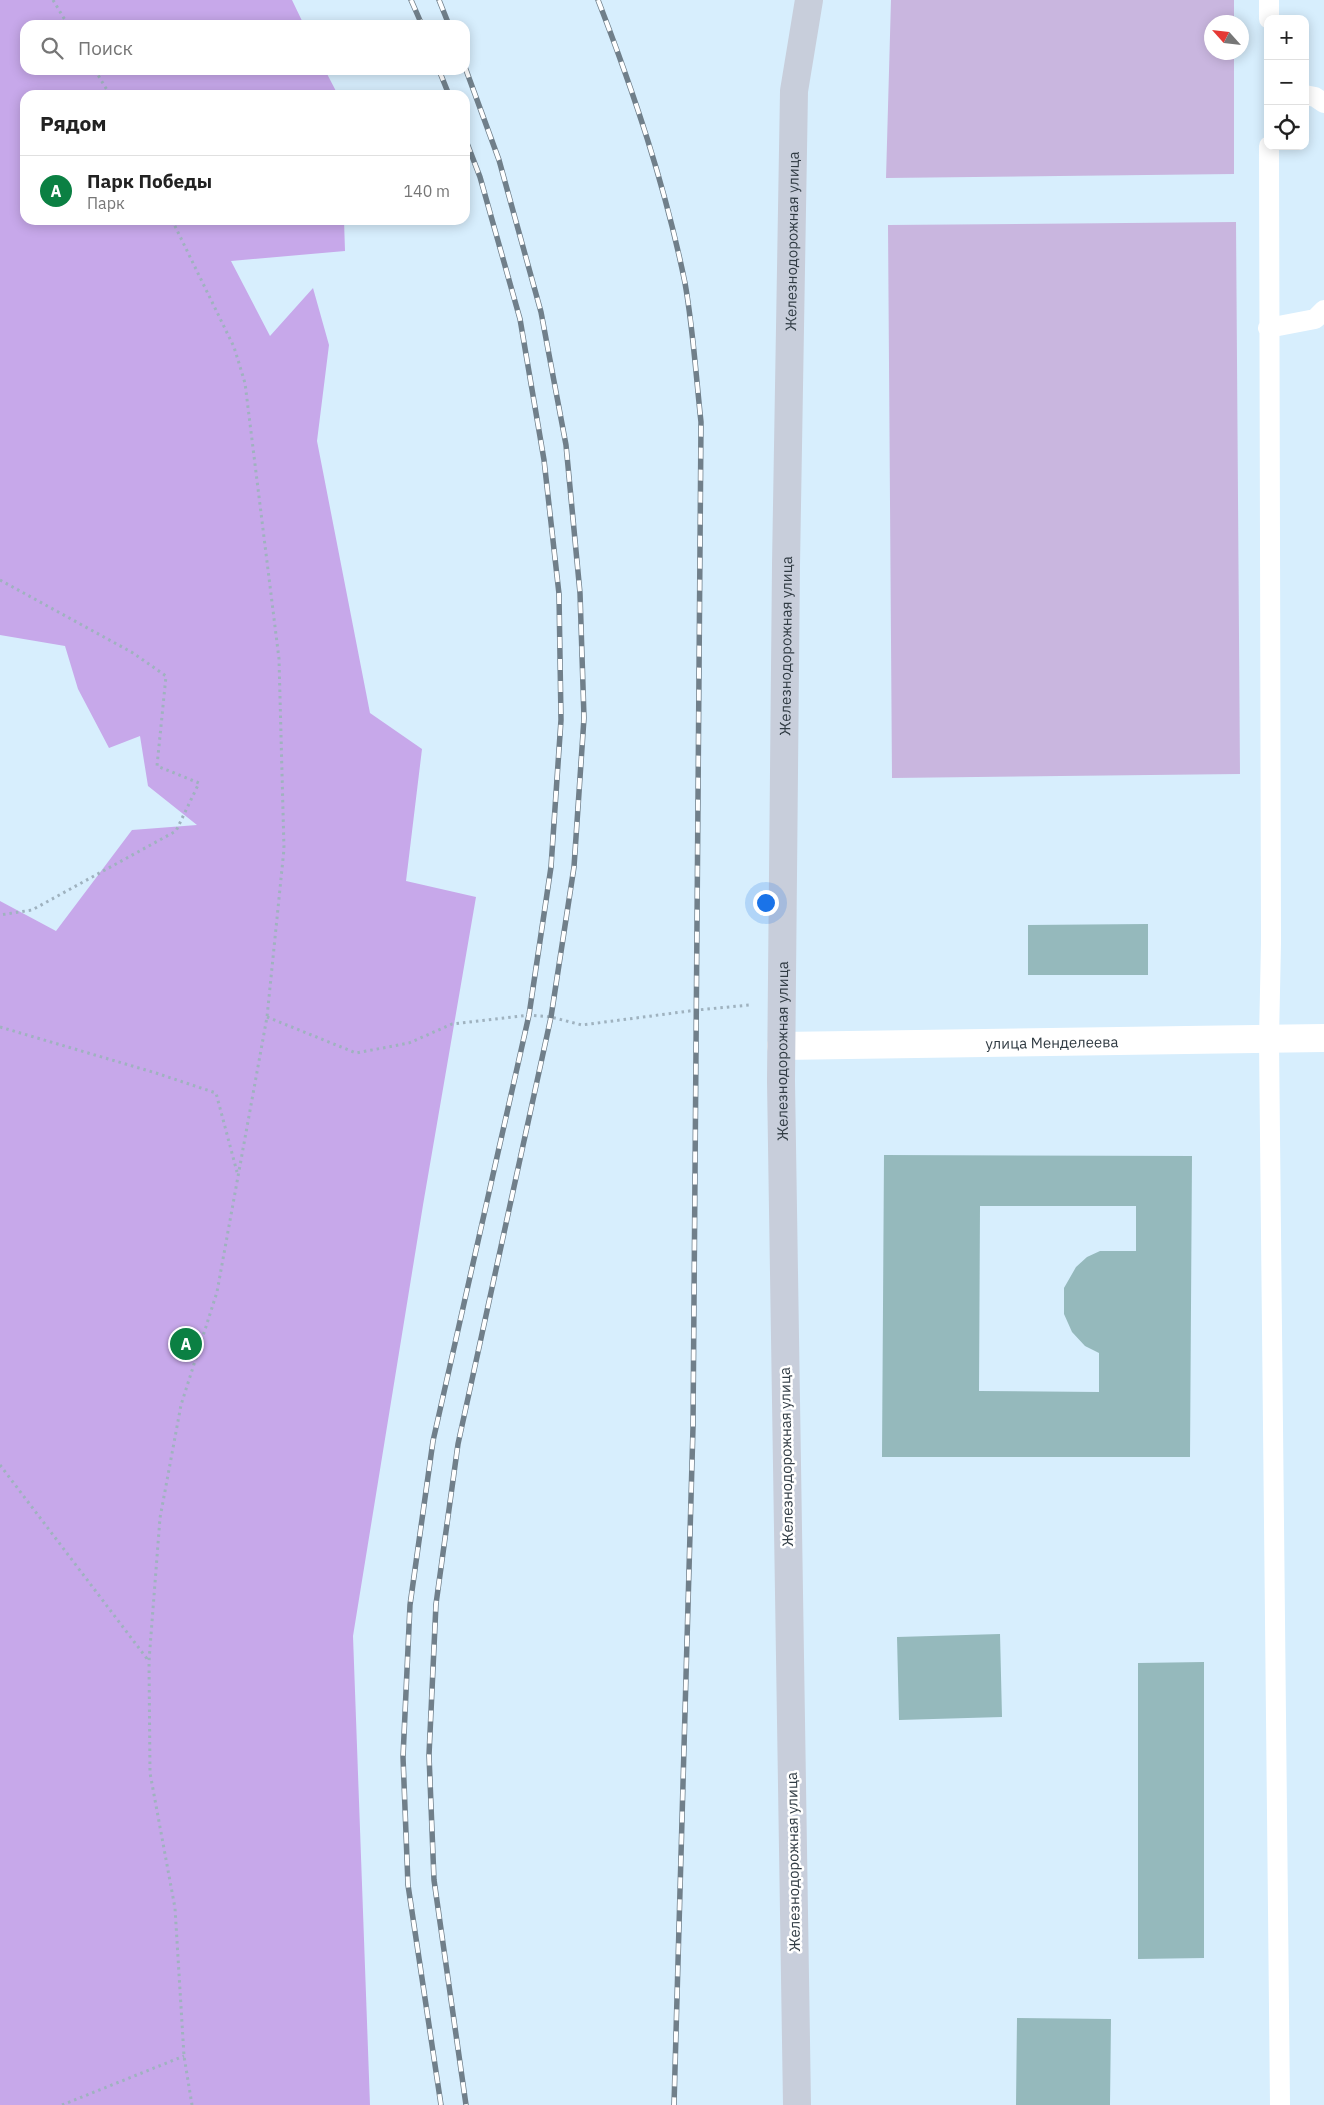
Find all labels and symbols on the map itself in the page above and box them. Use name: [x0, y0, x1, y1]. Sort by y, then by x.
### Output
north arrow: [1204, 15, 1249, 60]
street label: Железнодорожная улица: [780, 151, 802, 331]
street label: Железнодорожная улица: [775, 556, 796, 736]
your location: [753, 890, 779, 916]
street label: Железнодорожная улица: [771, 961, 792, 1141]
street label: улица Менделеева: [985, 1032, 1119, 1052]
pin: A: [170, 1325, 202, 1363]
street label: Железнодорожная улица: [775, 1367, 797, 1547]
street label: Железнодорожная улица: [782, 1772, 804, 1952]

